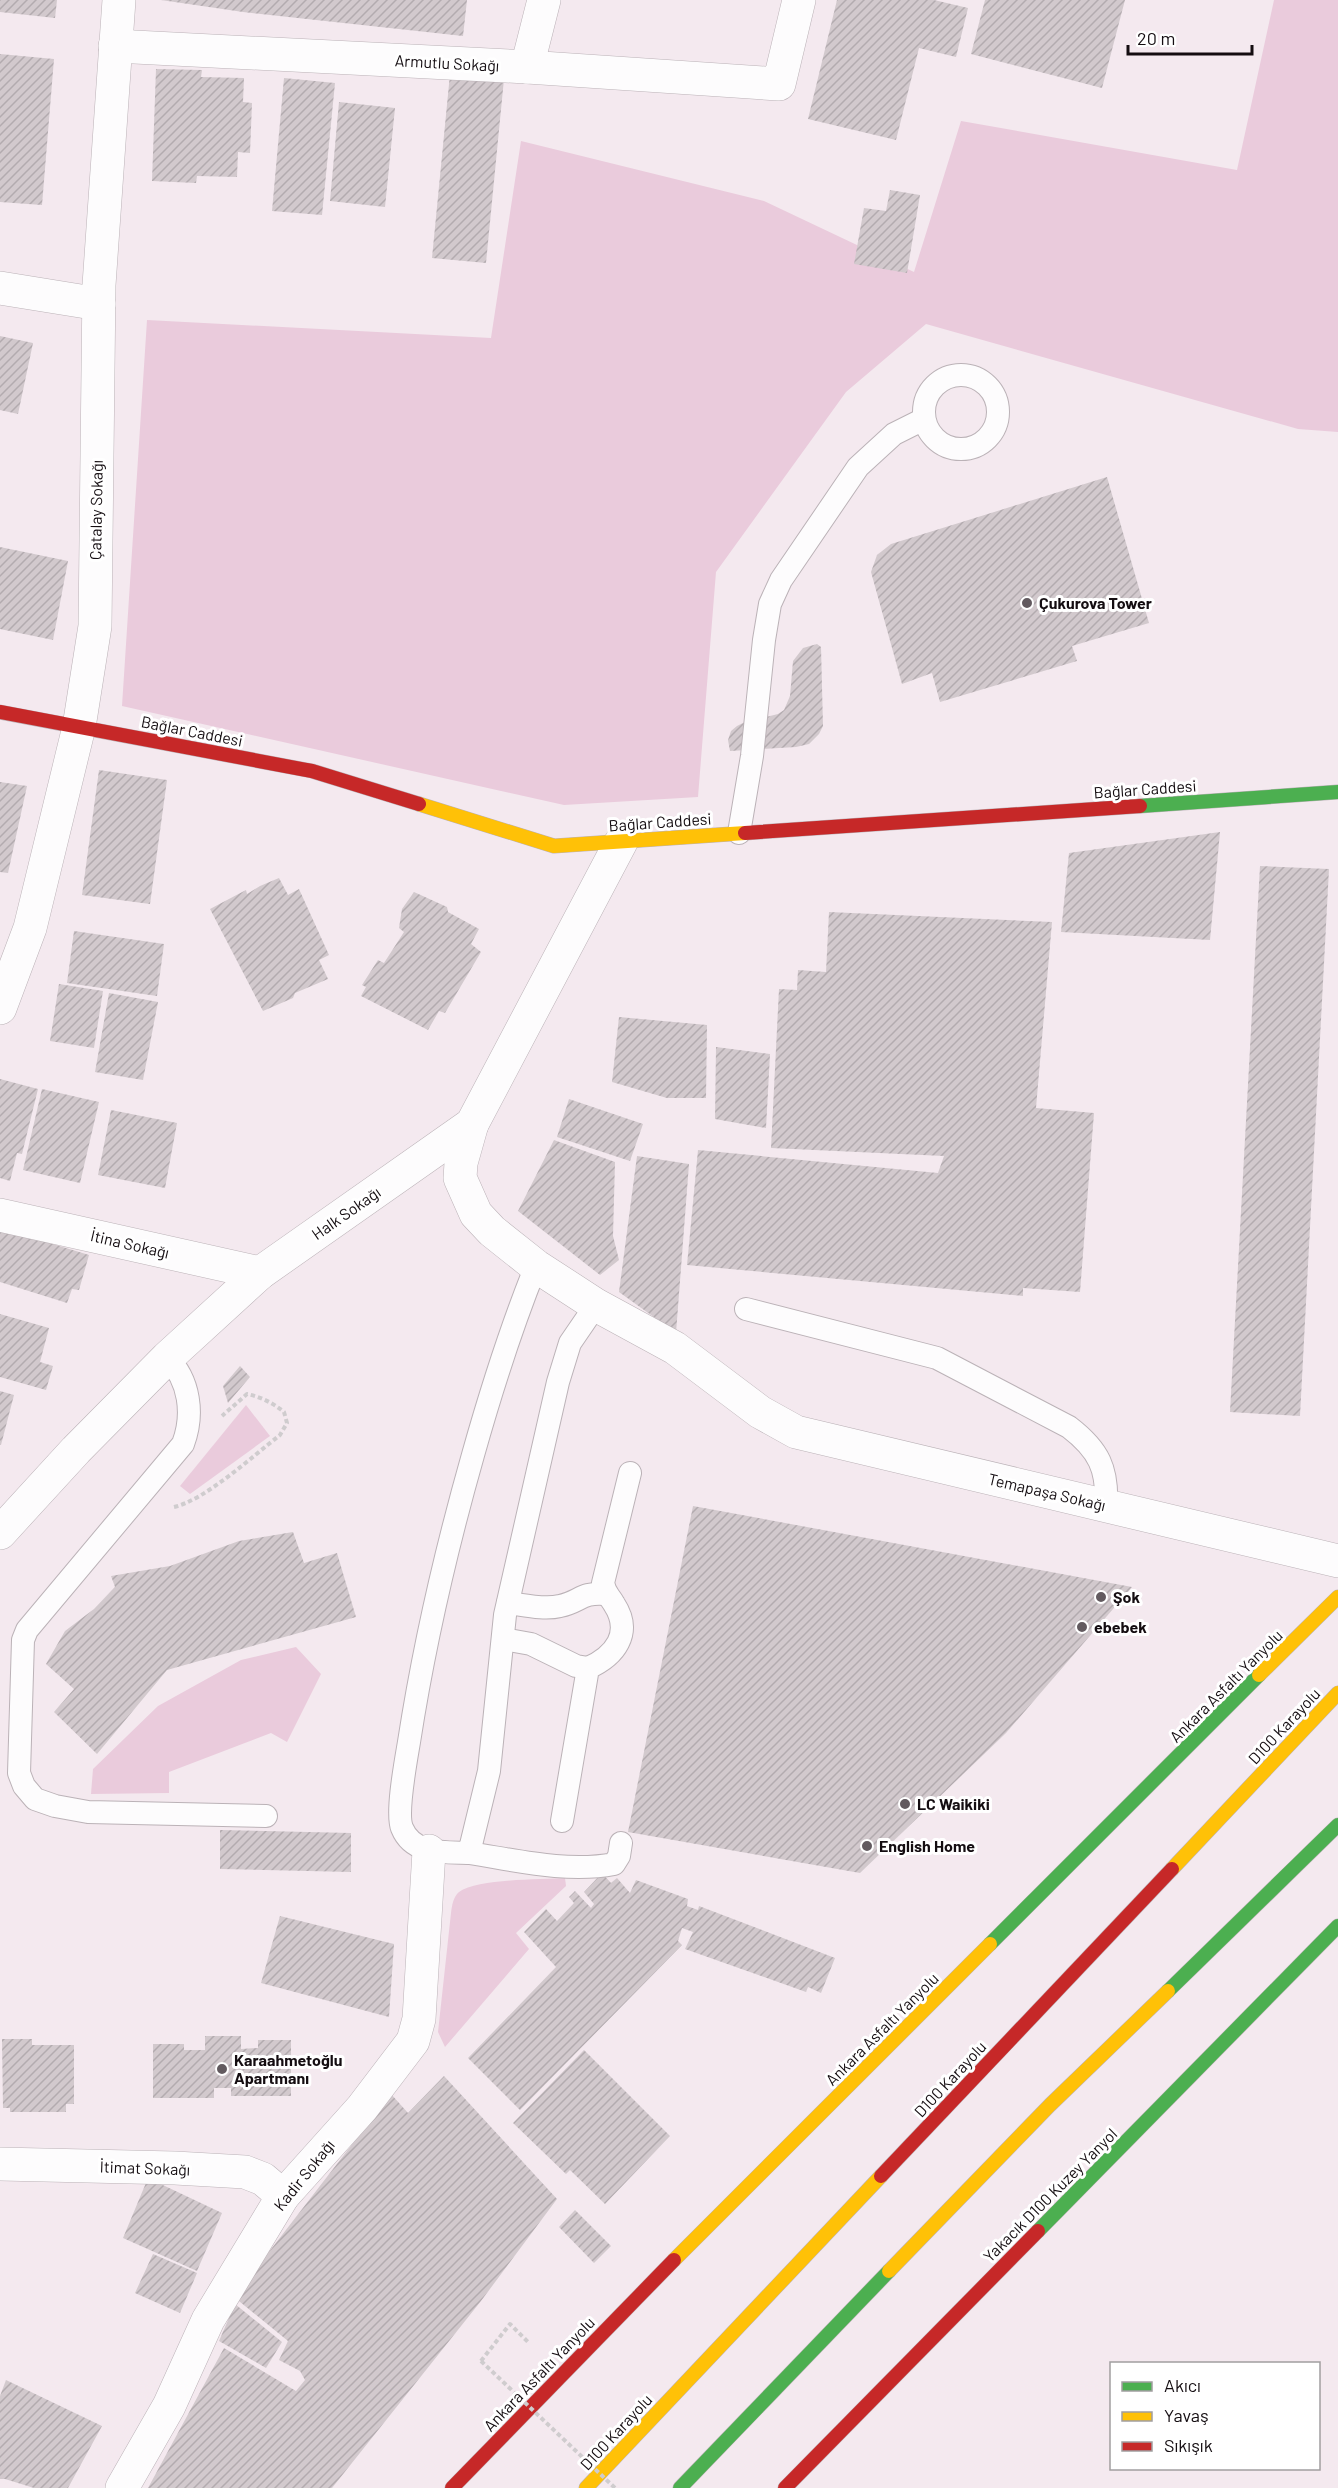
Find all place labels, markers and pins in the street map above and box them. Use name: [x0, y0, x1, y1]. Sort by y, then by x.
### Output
place label: Çukurova Tower: [1039, 593, 1152, 612]
marker: Çukurova Tower: [1020, 596, 1034, 610]
place label: Şok: [1113, 1587, 1140, 1606]
marker: Şok: [1094, 1590, 1108, 1604]
place label: ebebek: [1094, 1617, 1147, 1636]
marker: ebebek: [1075, 1620, 1089, 1634]
place label: LC Waikiki: [917, 1794, 990, 1813]
marker: LC Waikiki: [898, 1797, 912, 1811]
place label: English Home: [879, 1836, 975, 1855]
marker: English Home: [860, 1839, 874, 1853]
place label: Karaahmetoğlu Apartmanı: [234, 2050, 342, 2087]
marker: Karaahmetoğlu Apartmanı: [215, 2062, 229, 2076]

